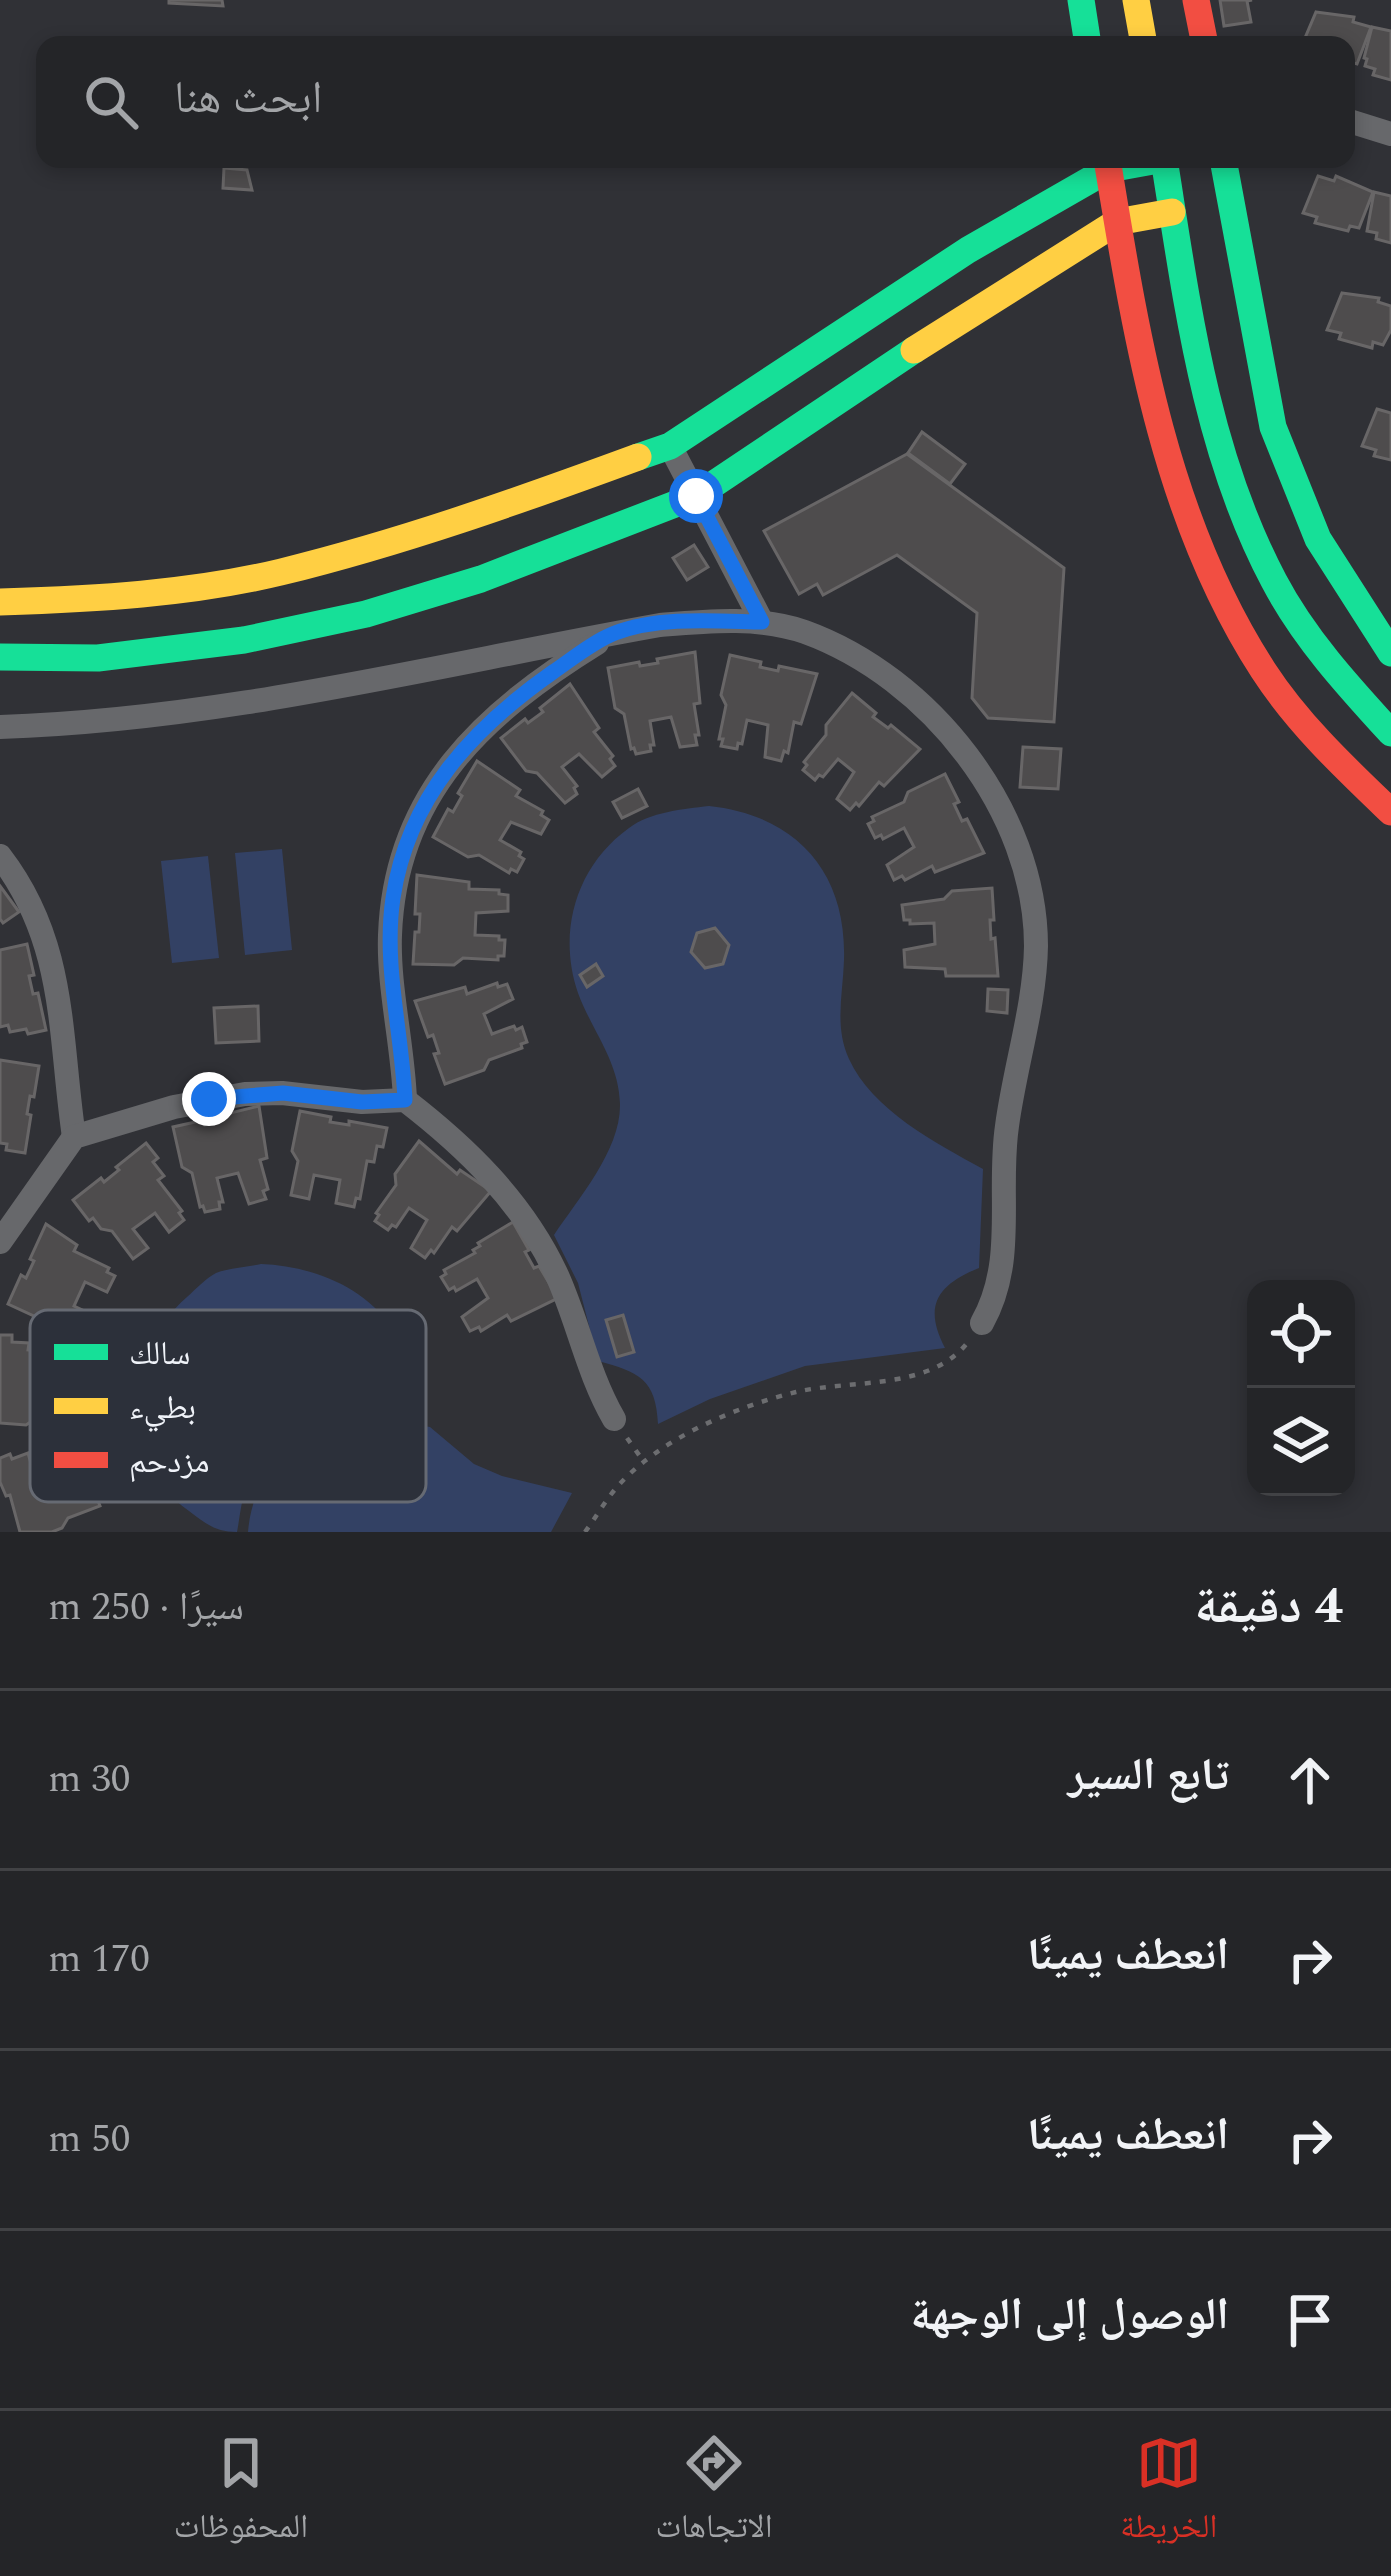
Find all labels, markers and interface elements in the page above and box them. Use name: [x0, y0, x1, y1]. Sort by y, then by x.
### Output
search box: [36, 36, 1355, 168]
text: ابحث هنا: [174, 64, 322, 133]
icon: search: [78, 69, 144, 135]
route start: [669, 469, 723, 523]
route end: [182, 1072, 236, 1126]
map controls: [1247, 1280, 1355, 1496]
button: locate: [1247, 1280, 1355, 1388]
legend: [30, 1310, 426, 1502]
text: سالك: [129, 1329, 190, 1379]
text: بطيء: [129, 1383, 196, 1433]
button: layers: [1247, 1388, 1355, 1496]
text: مزدحم: [129, 1437, 209, 1487]
text: 4 دقيقة: [1195, 1568, 1343, 1646]
text: سيرًا · 250 m: [48, 1578, 244, 1637]
text: تابع السير: [1068, 1741, 1229, 1810]
icon: ahead: [1277, 1747, 1343, 1813]
text: 30 m: [48, 1750, 130, 1809]
text: انعطف يمينًا: [1027, 1921, 1229, 1990]
icon: right: [1277, 1927, 1343, 1993]
text: 170 m: [48, 1930, 150, 1989]
text: انعطف يمينًا: [1027, 2101, 1229, 2170]
icon: right: [1277, 2107, 1343, 2173]
text: 50 m: [48, 2110, 130, 2169]
text: الوصول إلى الوجهة: [911, 2281, 1229, 2350]
icon: arrive: [1277, 2287, 1343, 2353]
tab: المحفوظات: [174, 2430, 308, 2558]
tab: الاتجاهات: [655, 2430, 773, 2558]
tab: الخريطة: [1120, 2430, 1217, 2558]

